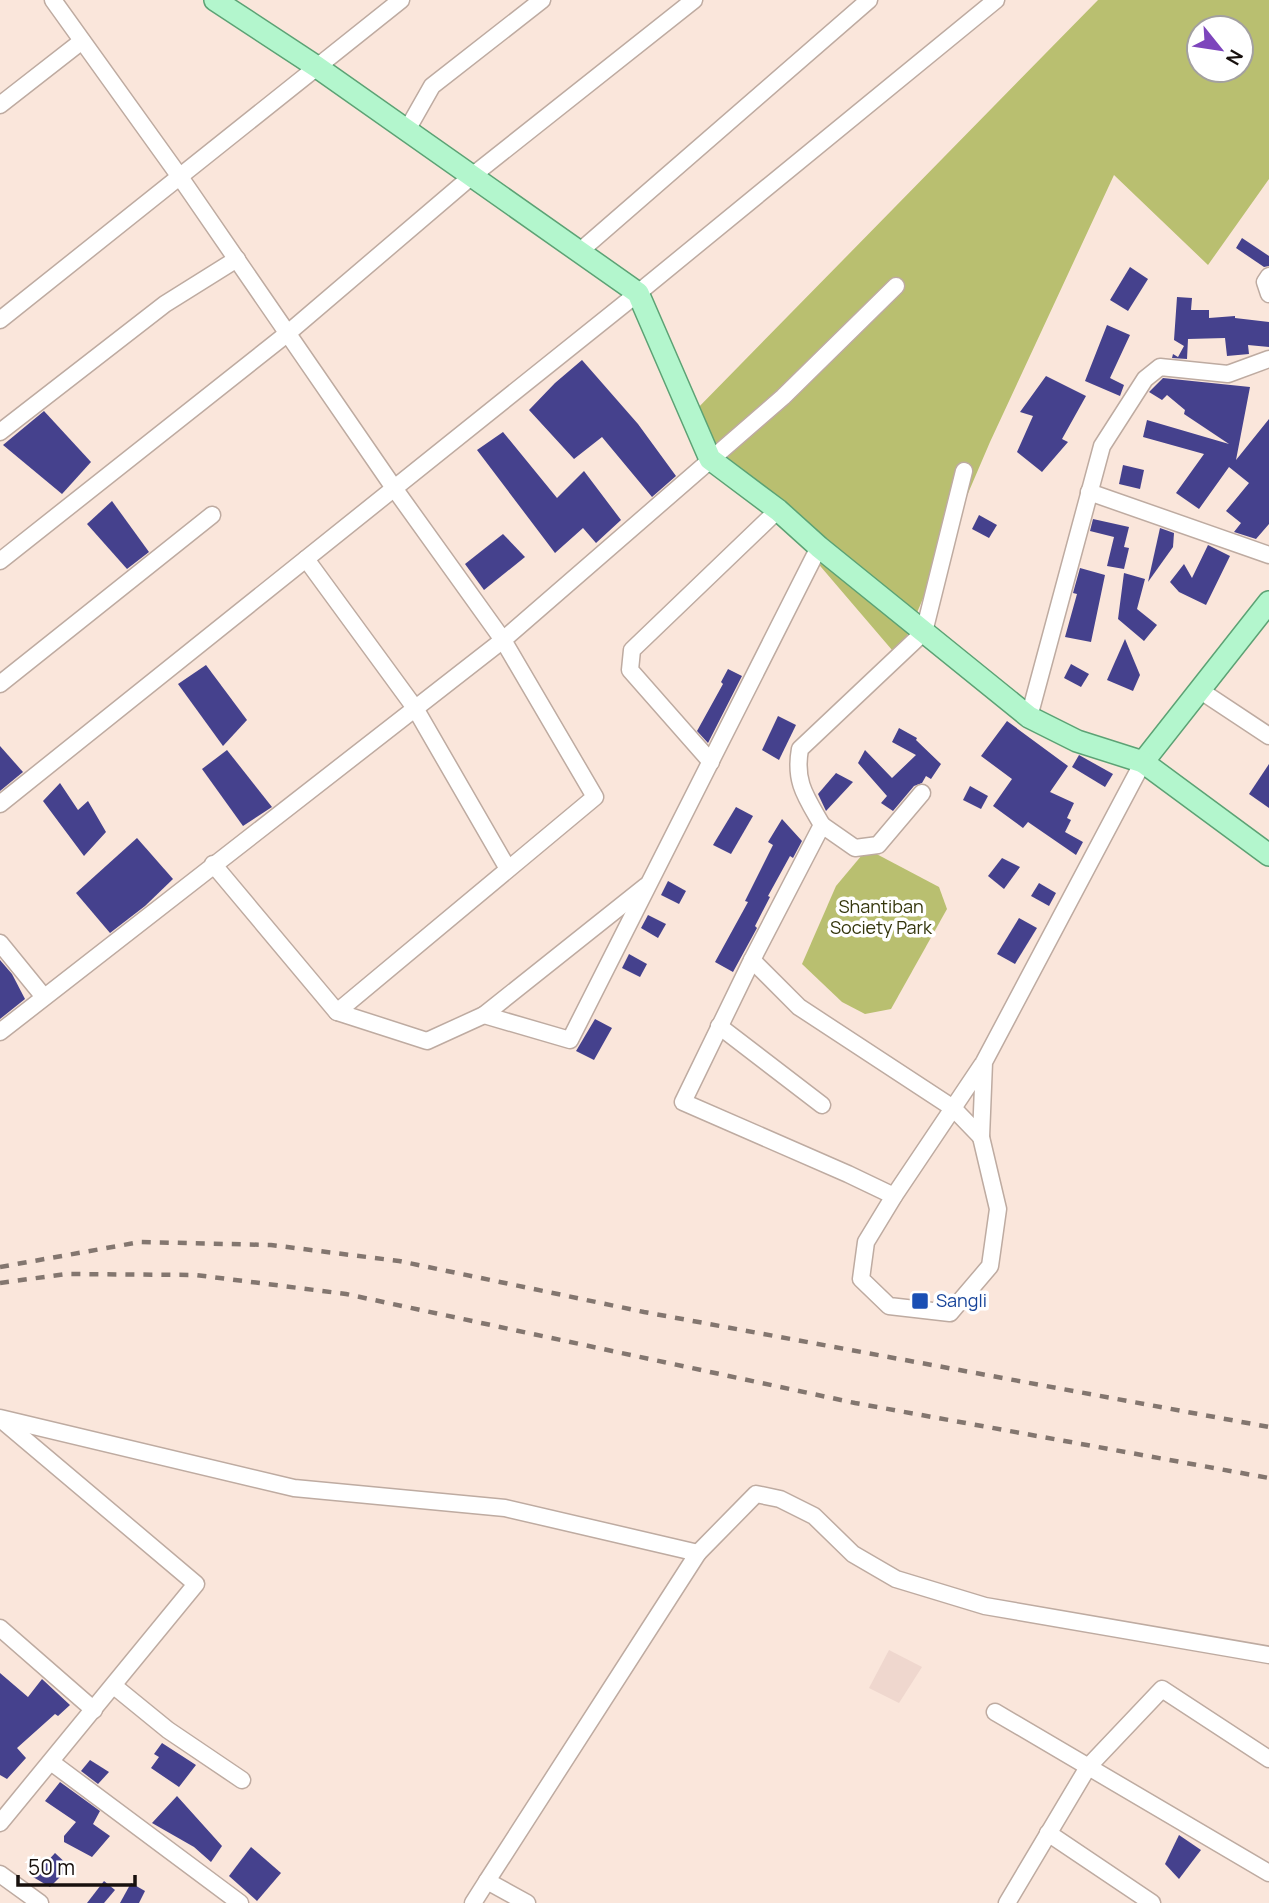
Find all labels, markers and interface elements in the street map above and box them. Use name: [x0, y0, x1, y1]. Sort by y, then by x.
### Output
north arrow: [1185, 14, 1255, 84]
text: N: [1220, 45, 1249, 70]
park label: Shantiban Society Park: [830, 894, 933, 939]
place label: Sangli: [936, 1288, 987, 1312]
marker: Sangli: [910, 1291, 930, 1311]
scale bar: [18, 1843, 135, 1887]
text: 50 m: [28, 1853, 75, 1881]

